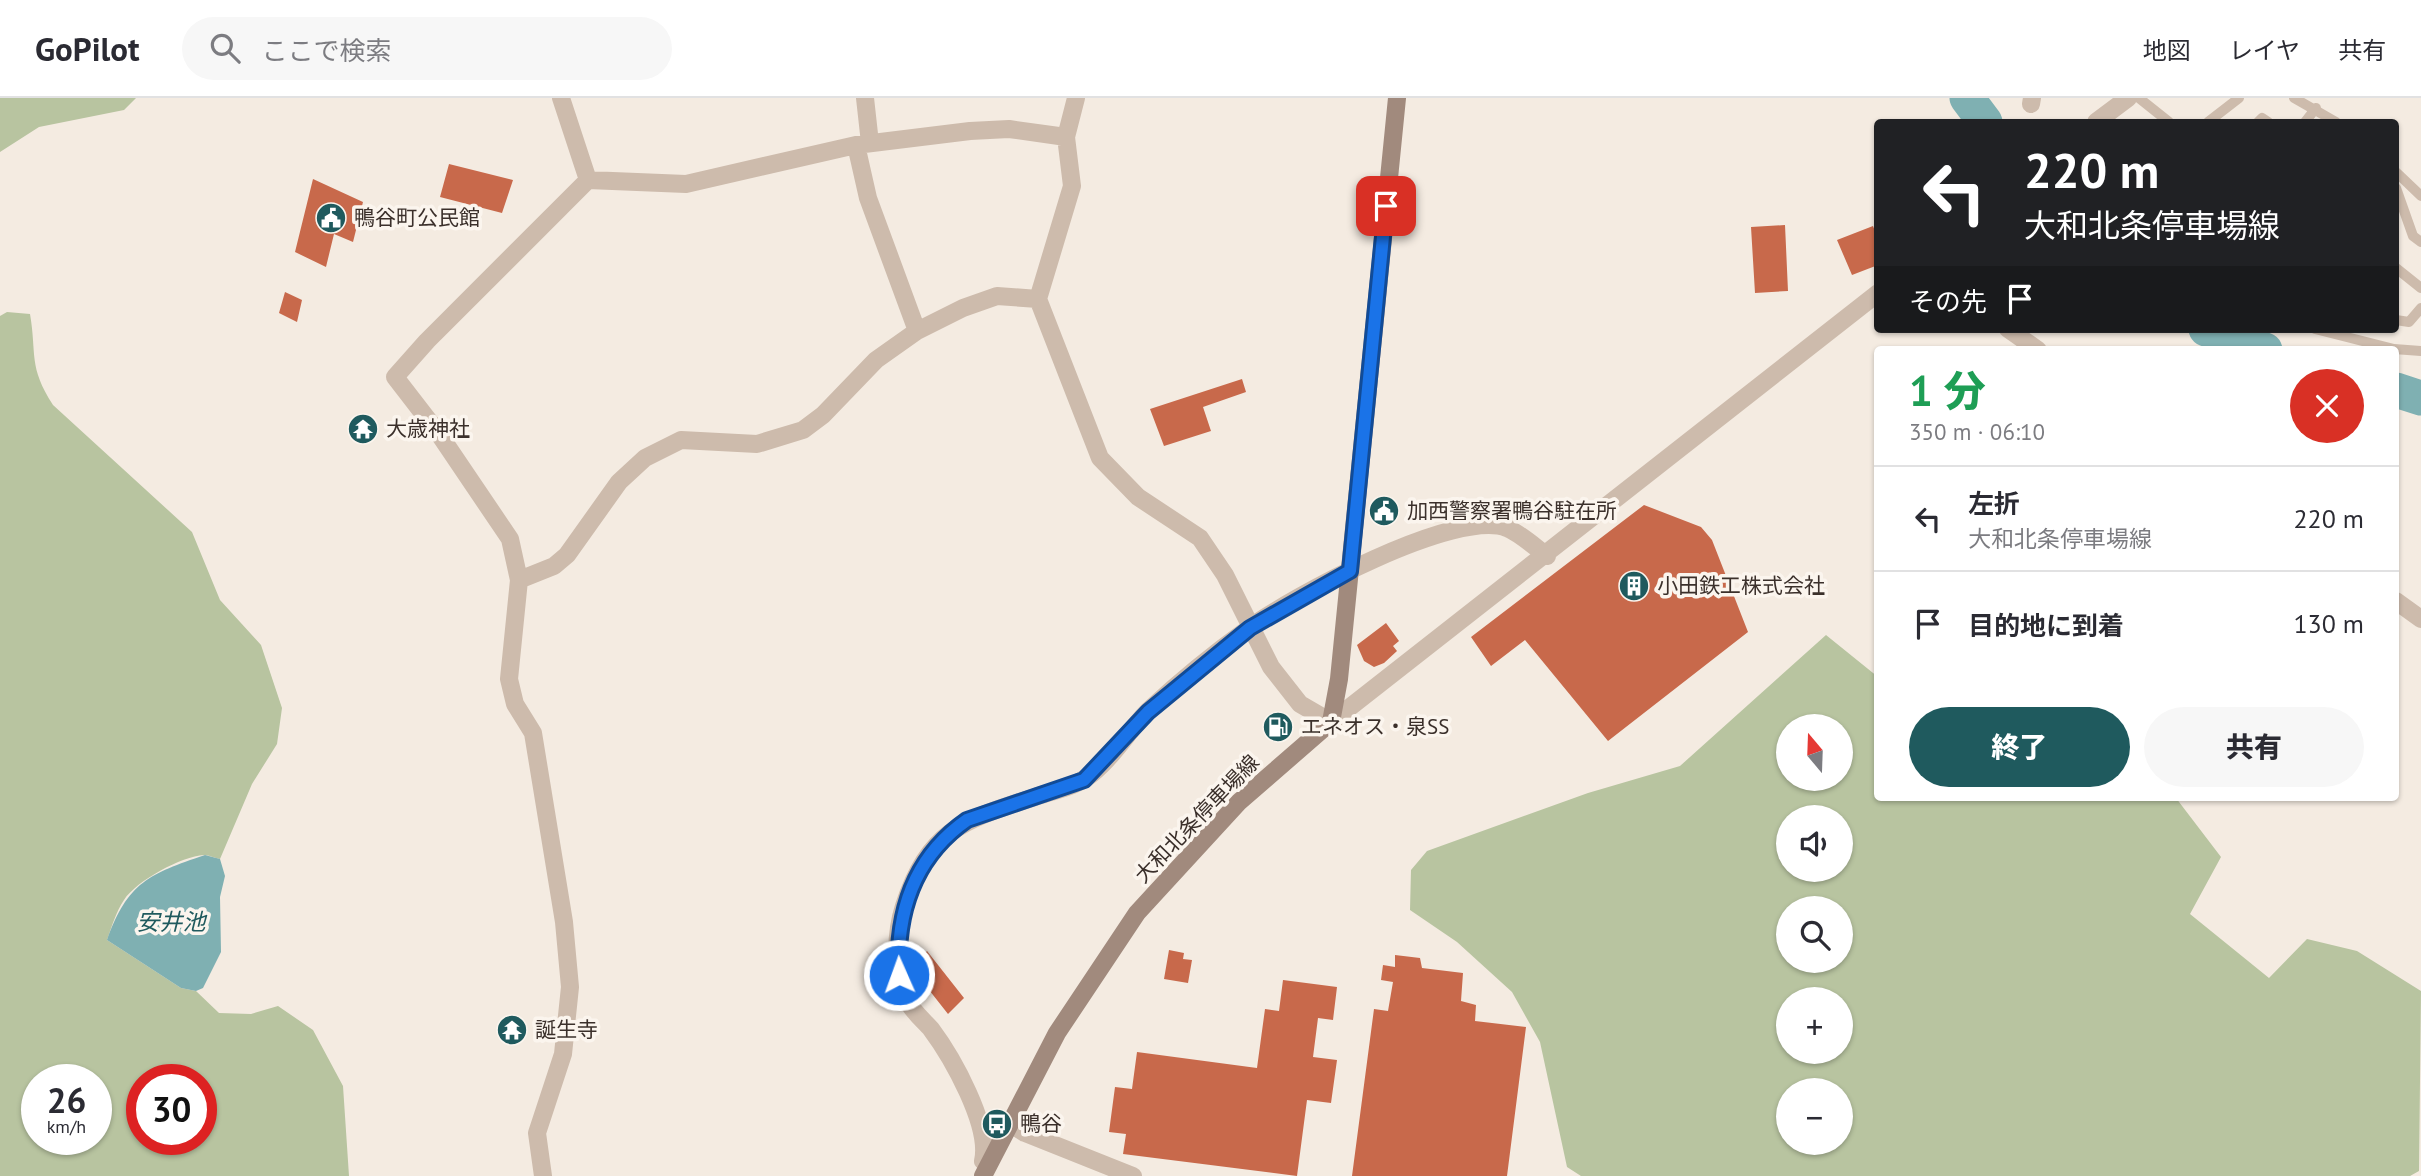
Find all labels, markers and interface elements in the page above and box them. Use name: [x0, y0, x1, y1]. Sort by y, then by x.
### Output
search box: [182, 17, 672, 80]
text: GoPilot: [35, 27, 140, 70]
icon: search: [206, 29, 244, 67]
text: ここで検索: [262, 34, 392, 67]
text: 地図: [2143, 35, 2191, 66]
text: レイヤ: [2229, 35, 2300, 66]
text: 共有: [2338, 35, 2386, 66]
text: 220 m: [2024, 138, 2159, 202]
icon: left: [1909, 147, 2000, 238]
pin: [1356, 176, 1416, 236]
icon: arrive: [1367, 187, 1405, 225]
public building icon: 鴨谷町公民館: [314, 201, 348, 235]
place label: 鴨谷町公民館: [354, 204, 480, 231]
text: 大和北条停車場線: [2024, 204, 2280, 246]
icon: arrive: [2001, 280, 2039, 318]
text: その先: [1909, 285, 1987, 318]
text: 1 分: [1909, 363, 1985, 418]
button: close: [2290, 369, 2364, 443]
temple icon: 大歳神社: [346, 412, 380, 446]
place label: 大歳神社: [386, 415, 470, 442]
text: 350 m · 06:10: [1909, 417, 2045, 446]
text: 左折: [1968, 487, 2020, 520]
public building icon: 加西警察署鴨谷駐在所: [1367, 494, 1401, 528]
place label: 加西警察署鴨谷駐在所: [1407, 497, 1617, 524]
icon: left: [1909, 500, 1947, 538]
text: 220 m: [2293, 502, 2364, 535]
text: 大和北条停車場線: [1968, 524, 2152, 553]
building icon: 小田鉄工株式会社: [1617, 569, 1651, 603]
place label: 小田鉄工株式会社: [1657, 572, 1825, 599]
icon: arrive: [1909, 605, 1947, 643]
text: 130 m: [2293, 607, 2364, 640]
text: 目的地に到着: [1968, 609, 2124, 642]
button: 終了: [1909, 707, 2130, 787]
button: 共有: [2144, 707, 2364, 787]
fuel station icon: エネオス・泉SS: [1261, 710, 1295, 744]
place label: エネオス・泉SS: [1301, 713, 1449, 740]
north arrow: [1776, 714, 1853, 791]
map controls: [1776, 714, 1853, 1155]
street label: 大和北条停車場線: [1129, 749, 1265, 888]
button: sound: [1776, 805, 1853, 882]
button: search: [1776, 896, 1853, 973]
water label: 安井池: [137, 907, 208, 936]
position arrow: [862, 938, 936, 1012]
button: +: [1776, 987, 1853, 1064]
temple icon: 誕生寺: [495, 1013, 529, 1047]
place label: 誕生寺: [535, 1016, 598, 1043]
speed limit sign: 30: [126, 1064, 217, 1155]
text: 26: [47, 1077, 86, 1123]
button: −: [1776, 1078, 1853, 1155]
bus stop icon: 鴨谷: [980, 1107, 1014, 1141]
place label: 鴨谷: [1020, 1110, 1062, 1137]
text: km/h: [47, 1115, 86, 1138]

